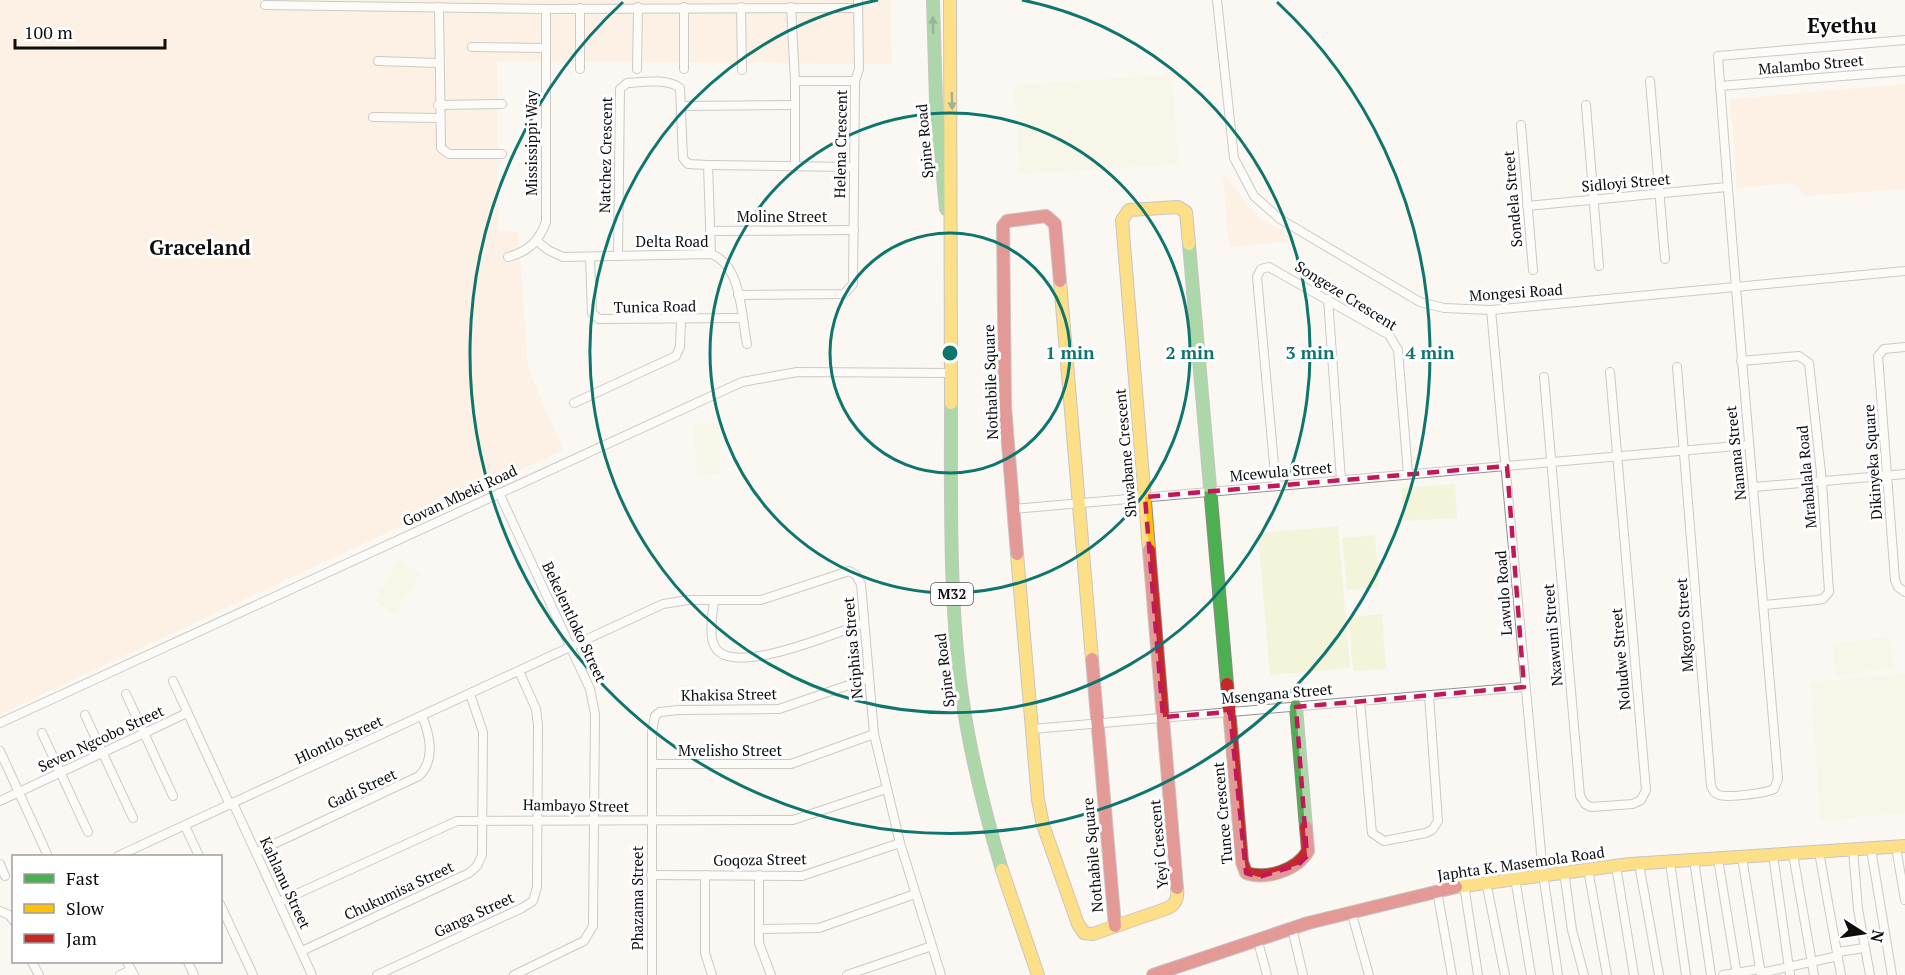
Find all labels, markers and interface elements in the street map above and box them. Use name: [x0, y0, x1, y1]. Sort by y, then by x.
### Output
district label: Eyethu: [1807, 11, 1877, 39]
scale bar: [15, 12, 165, 50]
one-way arrow: [929, 16, 938, 35]
text: 100 m: [24, 20, 73, 44]
street label: Malambo Street: [1757, 49, 1865, 79]
street label: Helena Crescent: [829, 89, 851, 199]
street label: Mississippi Way: [521, 90, 541, 196]
one-way arrow: [947, 91, 957, 110]
street label: Natchez Crescent: [594, 96, 616, 213]
street label: Spine Road: [911, 103, 937, 179]
street label: Sondela Street: [1498, 150, 1526, 248]
street label: Sidloyi Street: [1581, 168, 1672, 196]
street label: Moline Street: [737, 206, 828, 226]
street label: Delta Road: [636, 231, 708, 251]
district label: Graceland: [149, 233, 251, 261]
street label: Songeze Crescent: [1292, 256, 1402, 335]
street label: Mongesi Road: [1468, 279, 1563, 305]
street label: Tunica Road: [614, 295, 696, 317]
street label: Nothabile Square: [978, 324, 1002, 440]
text: 1 min: [1045, 340, 1095, 364]
text: 2 min: [1165, 340, 1215, 364]
text: 3 min: [1285, 340, 1335, 364]
text: 4 min: [1405, 340, 1455, 364]
centre of rings: [940, 343, 960, 363]
street label: Shwabane Crescent: [1109, 387, 1141, 518]
street label: Nanana Street: [1720, 404, 1750, 501]
street label: Dikinyeka Square: [1858, 404, 1886, 521]
street label: Mrabalala Road: [1792, 425, 1820, 529]
street label: Mcewula Street: [1229, 457, 1333, 485]
street label: Govan Mbeki Road: [399, 460, 520, 530]
street label: Lawulo Road: [1490, 550, 1516, 636]
street label: Bekelentloko Street: [538, 558, 612, 685]
street label: Mkgoro Street: [1671, 577, 1697, 673]
road number: M32: [931, 583, 973, 605]
street label: Nxawuni Street: [1538, 583, 1566, 687]
street label: Nciphisa Street: [838, 596, 866, 700]
street label: Noludwe Street: [1606, 607, 1634, 711]
street label: Spine Road: [930, 632, 958, 708]
street label: Msengana Street: [1220, 678, 1334, 708]
street label: Khakisa Street: [681, 683, 778, 705]
street label: Seven Ngcobo Street: [34, 700, 167, 776]
street label: Hlontlo Street: [291, 710, 386, 768]
street label: Mvelisho Street: [678, 740, 783, 760]
street label: Tunce Crescent: [1208, 761, 1236, 865]
street label: Gadi Street: [324, 763, 400, 813]
street label: Hambayo Street: [523, 794, 630, 816]
street label: Nothabile Square: [1077, 797, 1107, 913]
street label: Yeyi Crescent: [1144, 798, 1172, 890]
street label: Kahlanu Street: [256, 833, 316, 932]
street label: Japhta K. Masemola Road: [1436, 841, 1606, 885]
street label: Phazama Street: [627, 845, 647, 950]
street label: Goqoza Street: [713, 848, 807, 870]
legend: [12, 855, 222, 963]
street label: Chukumisa Street: [341, 856, 457, 924]
text: Fast: [66, 866, 100, 890]
street label: Ganga Street: [430, 887, 517, 941]
text: Slow: [66, 896, 105, 920]
north arrow: [1833, 903, 1893, 963]
text: Jam: [66, 926, 97, 950]
text: N: [1866, 928, 1890, 944]

